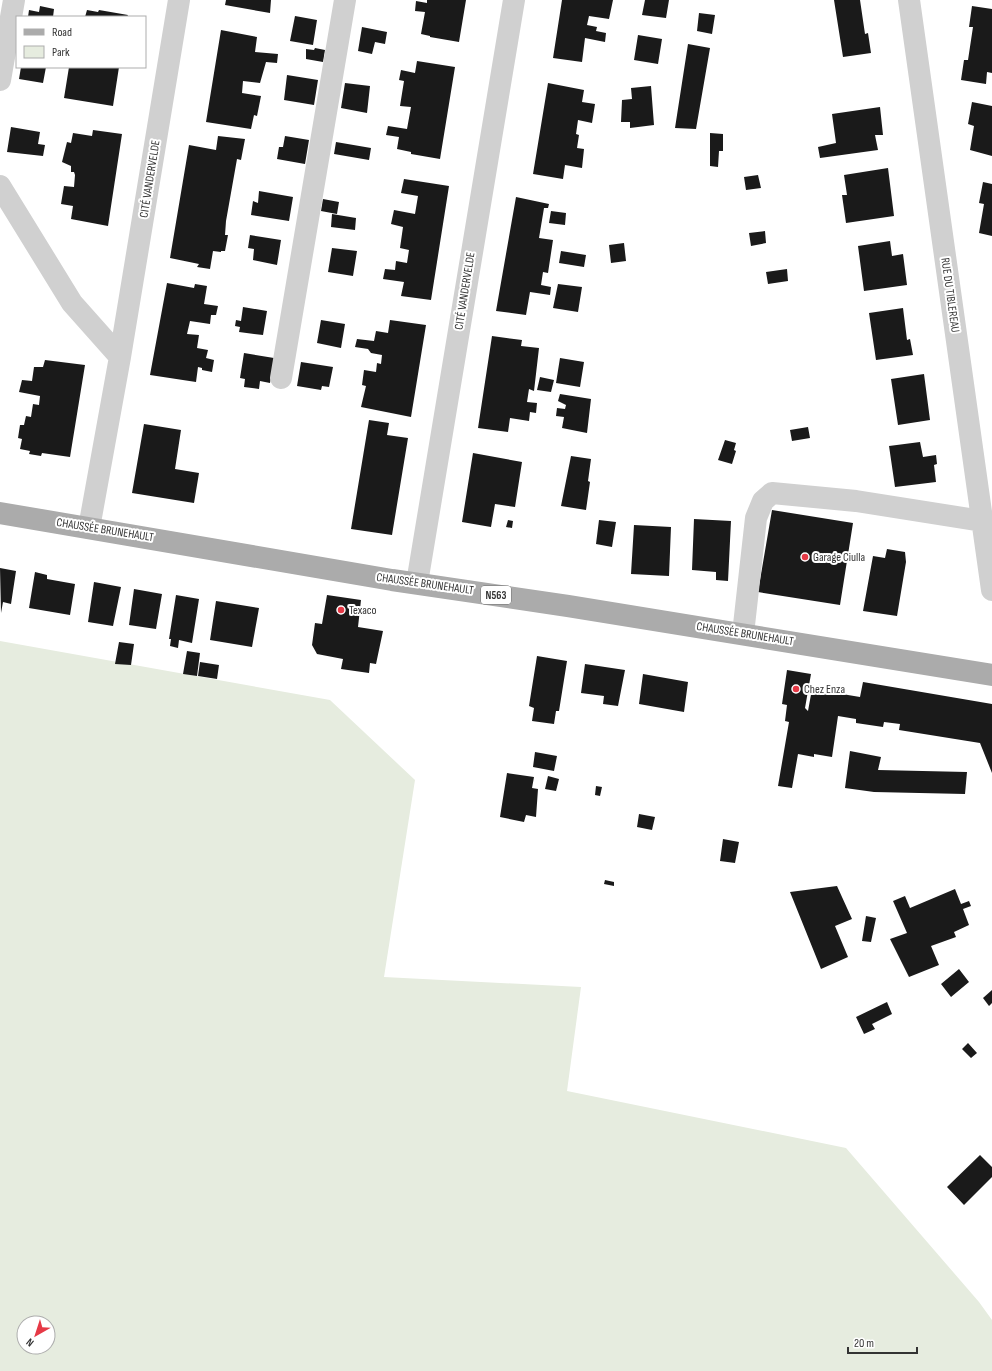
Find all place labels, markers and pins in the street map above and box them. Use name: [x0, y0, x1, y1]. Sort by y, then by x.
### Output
place label: Garage Ciulla: [813, 550, 865, 565]
marker: Garage Ciulla: [800, 552, 810, 562]
place label: Texaco: [349, 603, 377, 618]
marker: Texaco: [336, 605, 346, 615]
place label: Chez Enza: [804, 682, 845, 697]
marker: Chez Enza: [791, 684, 801, 694]

